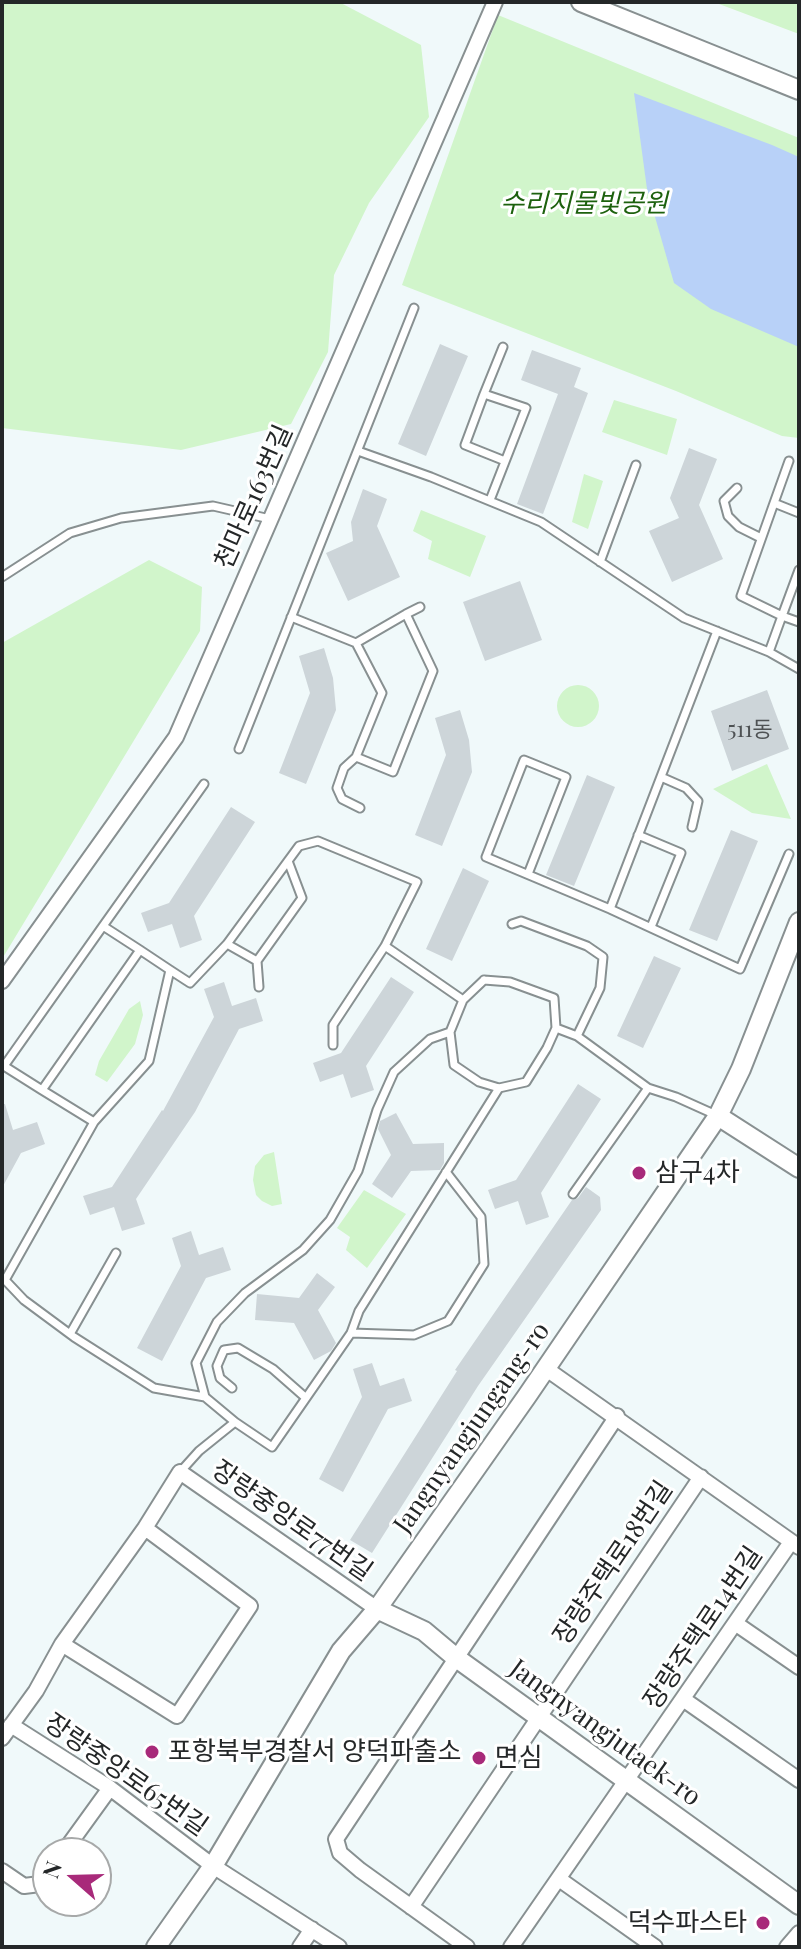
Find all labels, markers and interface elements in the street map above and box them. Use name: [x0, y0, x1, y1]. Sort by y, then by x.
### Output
park label: 수리지물빛공원: [500, 188, 668, 220]
street label: 천마로163번길: [208, 420, 300, 574]
house number: 511동: [727, 717, 773, 743]
place label: 삼구4차: [655, 1157, 740, 1189]
marker: 삼구4차: [630, 1164, 648, 1182]
street label: Jangnyangjungang-ro: [387, 1316, 557, 1540]
street label: 장량중앙로77번길: [206, 1454, 378, 1588]
street label: 장량주택로18번길: [547, 1475, 679, 1651]
street label: 장량주택로14번길: [637, 1541, 769, 1715]
street label: Jangnyangjutaek-ro: [503, 1653, 707, 1813]
street label: 장량중앙로65번길: [39, 1707, 213, 1843]
place label: 포항북부경찰서 양덕파출소: [168, 1736, 462, 1768]
place label: 면심: [495, 1742, 543, 1774]
marker: 포항북부경찰서 양덕파출소: [143, 1743, 161, 1761]
marker: 면심: [470, 1749, 488, 1767]
north arrow: [32, 1837, 112, 1917]
text: N: [35, 1857, 68, 1882]
place label: 덕수파스타: [627, 1907, 747, 1939]
marker: 덕수파스타: [754, 1914, 772, 1932]

